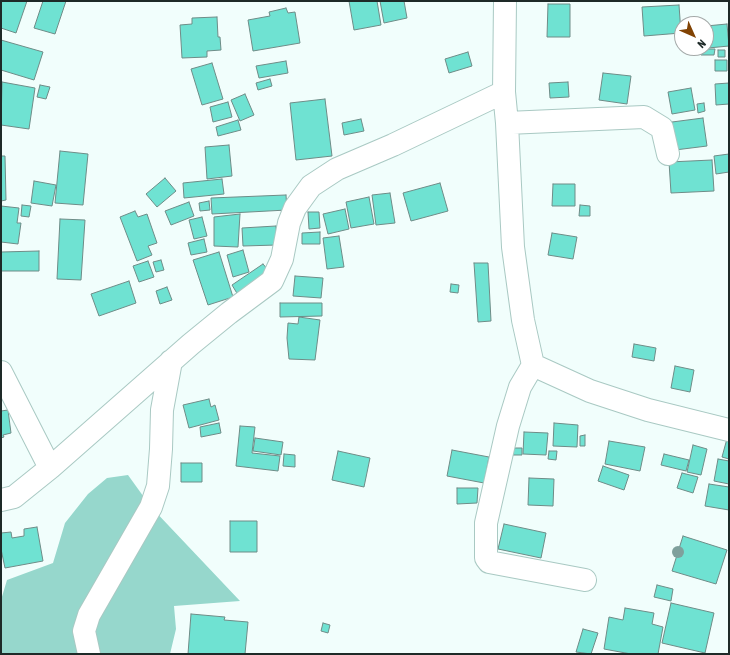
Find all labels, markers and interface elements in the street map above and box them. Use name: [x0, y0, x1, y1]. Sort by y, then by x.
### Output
north arrow: [674, 16, 714, 56]
text: N: [695, 37, 708, 50]

